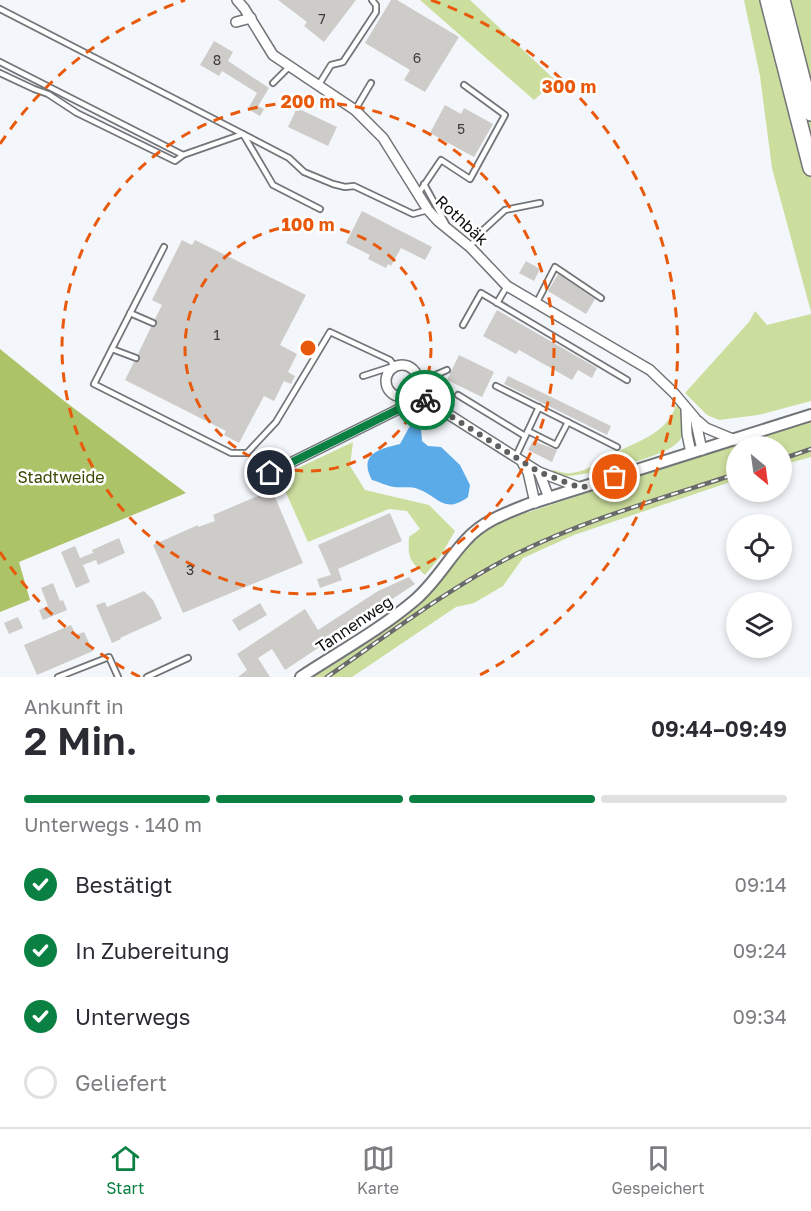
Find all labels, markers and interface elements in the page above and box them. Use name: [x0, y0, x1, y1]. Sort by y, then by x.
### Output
house number: 7: [318, 10, 326, 27]
house number: 6: [413, 49, 421, 66]
house number: 8: [213, 51, 221, 68]
text: 300 m: [542, 75, 596, 97]
text: 200 m: [281, 90, 335, 112]
house number: 5: [457, 120, 465, 137]
street label: Rothbäk: [432, 191, 492, 249]
text: 100 m: [282, 213, 334, 235]
house number: 1: [214, 326, 221, 343]
centre of rings: [298, 338, 318, 358]
courier: [395, 370, 455, 430]
icon: bike: [409, 384, 442, 417]
north arrow: [726, 436, 792, 502]
map controls: [726, 436, 792, 658]
pin: [244, 447, 295, 498]
pin: [589, 451, 640, 502]
icon: home: [253, 456, 286, 489]
icon: bag: [598, 460, 631, 493]
park label: Stadtweide: [17, 467, 105, 487]
button: locate: [726, 514, 792, 580]
house number: 3: [186, 561, 194, 578]
street label: Tannenweg: [312, 591, 396, 657]
button: layers: [726, 592, 792, 658]
text: Ankunft in: [24, 694, 124, 718]
text: 09:44–09:49: [651, 715, 787, 742]
text: 2 Min.: [24, 717, 138, 764]
text: Unterwegs · 140 m: [24, 812, 202, 836]
icon: check: [24, 868, 57, 901]
text: Bestätigt: [75, 871, 172, 898]
text: 09:14: [735, 872, 787, 896]
icon: check: [24, 934, 57, 967]
text: In Zubereitung: [75, 937, 230, 964]
text: 09:24: [733, 938, 787, 962]
icon: check: [24, 1000, 57, 1033]
text: Unterwegs: [75, 1003, 191, 1030]
text: 09:34: [733, 1004, 787, 1028]
text: Geliefert: [75, 1069, 167, 1096]
tab: Start: [106, 1142, 145, 1198]
tab: Karte: [357, 1142, 399, 1198]
tab: Gespeichert: [612, 1142, 705, 1198]

